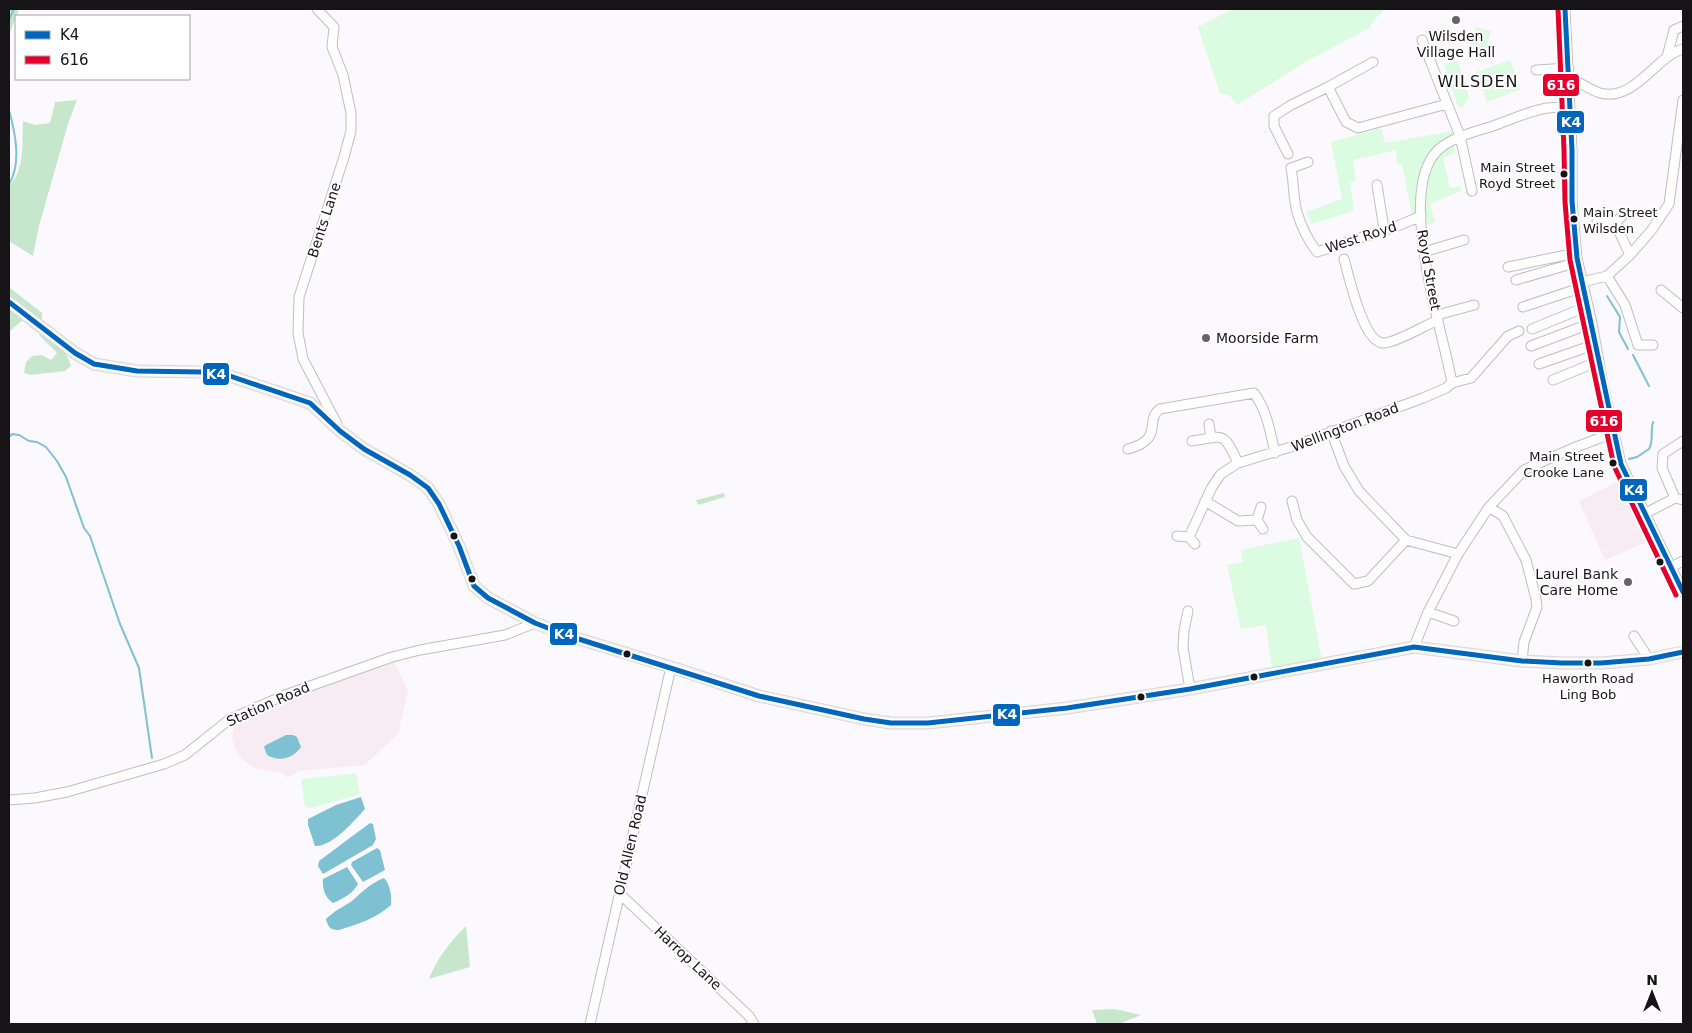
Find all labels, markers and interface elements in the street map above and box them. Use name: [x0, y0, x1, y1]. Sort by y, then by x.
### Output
marker: Wilsden Village Hall: [1450, 14, 1462, 26]
legend: [15, 15, 190, 80]
text: K4: [60, 26, 79, 44]
place label: Wilsden Village Hall: [1417, 28, 1495, 60]
text: 616: [60, 51, 89, 69]
district label: WILSDEN: [1437, 72, 1519, 91]
line badge: 616: [1542, 73, 1580, 97]
text: 616: [1546, 77, 1576, 93]
line badge: K4: [1556, 110, 1585, 134]
text: K4: [1561, 114, 1582, 130]
place label: Main Street Royd Street: [1479, 160, 1555, 191]
marker: Main Street Royd Street: [1559, 169, 1569, 179]
street label: Bents Lane: [304, 180, 344, 260]
place label: Main Street Wilsden: [1583, 205, 1658, 236]
marker: Main Street Wilsden: [1569, 214, 1579, 224]
street label: West Royd: [1323, 218, 1399, 256]
street label: Royd Street: [1414, 228, 1444, 312]
place label: Moorside Farm: [1216, 330, 1319, 346]
marker: Moorside Farm: [1200, 332, 1212, 344]
line badge: K4: [202, 362, 230, 386]
text: K4: [206, 366, 227, 382]
street label: Wellington Road: [1289, 399, 1401, 455]
line badge: 616: [1585, 409, 1623, 433]
text: 616: [1589, 413, 1619, 429]
place label: Main Street Crooke Lane: [1523, 449, 1604, 480]
marker: Main Street Crooke Lane: [1608, 458, 1618, 468]
line badge: K4: [1619, 478, 1648, 502]
text: K4: [1624, 482, 1645, 498]
unlabelled marker: [449, 531, 459, 541]
unlabelled marker: [1655, 557, 1665, 567]
place label: Laurel Bank Care Home: [1535, 566, 1619, 598]
unlabelled marker: [467, 574, 477, 584]
marker: Laurel Bank Care Home: [1622, 576, 1634, 588]
line badge: K4: [549, 622, 578, 646]
text: K4: [554, 626, 575, 642]
unlabelled marker: [622, 649, 632, 659]
marker: Haworth Road Ling Bob: [1583, 658, 1593, 668]
place label: Haworth Road Ling Bob: [1542, 671, 1634, 702]
unlabelled marker: [1249, 672, 1259, 682]
street label: Station Road: [224, 679, 312, 729]
unlabelled marker: [1136, 692, 1146, 702]
line badge: K4: [992, 703, 1021, 727]
text: K4: [997, 706, 1018, 722]
street label: Old Allen Road: [611, 793, 649, 897]
street label: Harrop Lane: [651, 923, 725, 993]
north arrow: [1627, 968, 1677, 1018]
text: N: [1646, 972, 1658, 988]

